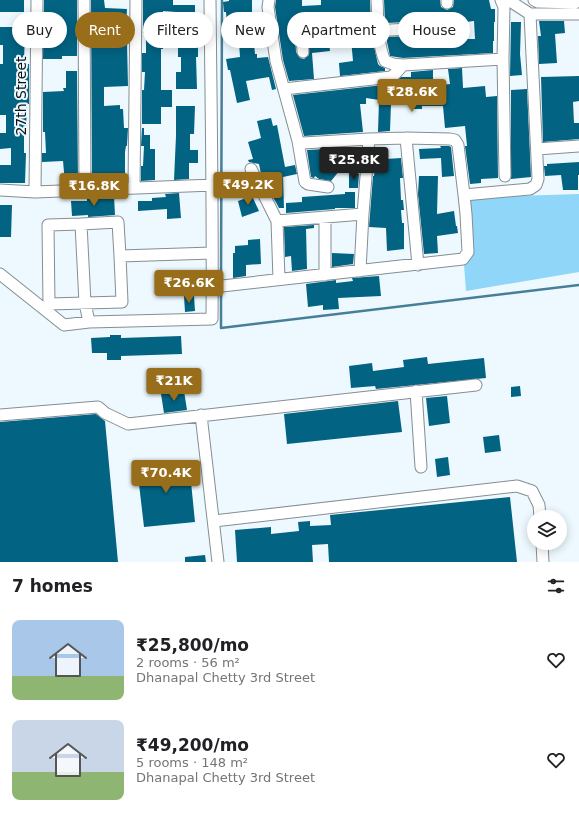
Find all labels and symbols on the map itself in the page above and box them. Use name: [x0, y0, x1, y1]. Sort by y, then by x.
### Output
street label: 27th Street: [13, 56, 29, 136]
pin: ₹28.6K: [379, 79, 445, 113]
pin: ₹25.8K: [321, 147, 387, 181]
pin: ₹49.2K: [215, 172, 281, 206]
pin: ₹16.8K: [61, 173, 127, 207]
pin: ₹26.6K: [156, 270, 222, 304]
pin: ₹21K: [150, 368, 198, 402]
pin: ₹70.4K: [133, 460, 199, 494]

